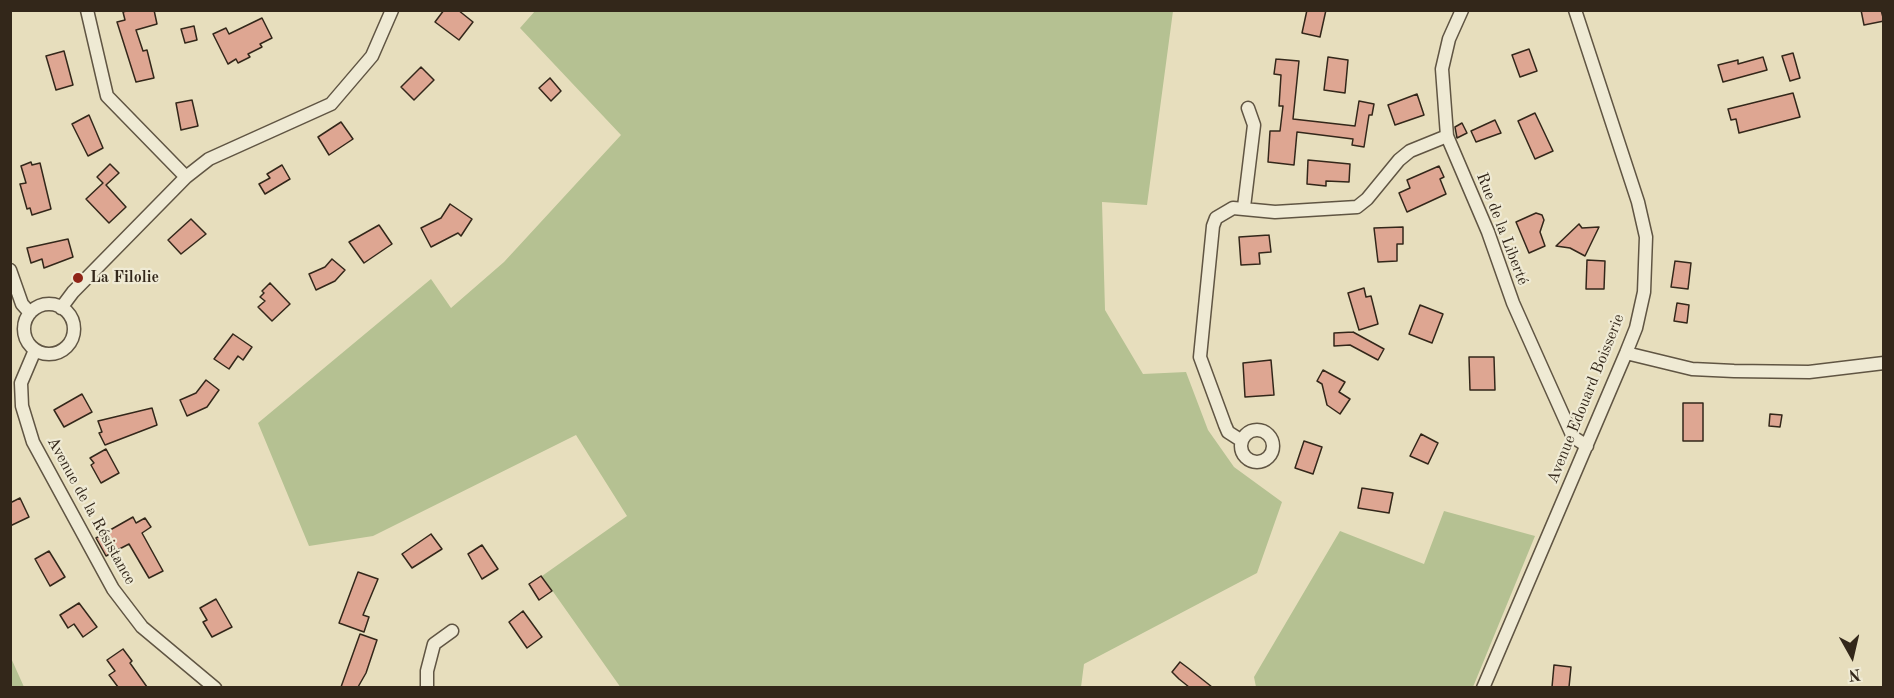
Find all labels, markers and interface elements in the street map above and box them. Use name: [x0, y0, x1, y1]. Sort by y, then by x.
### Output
street label: Rue de la Liberté: [1472, 170, 1532, 288]
place label: La Filolie: [90, 268, 159, 288]
marker: La Filolie: [71, 271, 85, 285]
street label: Avenue Edouard Boisserie: [1543, 311, 1629, 487]
street label: Avenue de la Résistance: [42, 434, 140, 588]
north arrow: [1822, 626, 1882, 686]
text: N: [1847, 665, 1862, 683]

